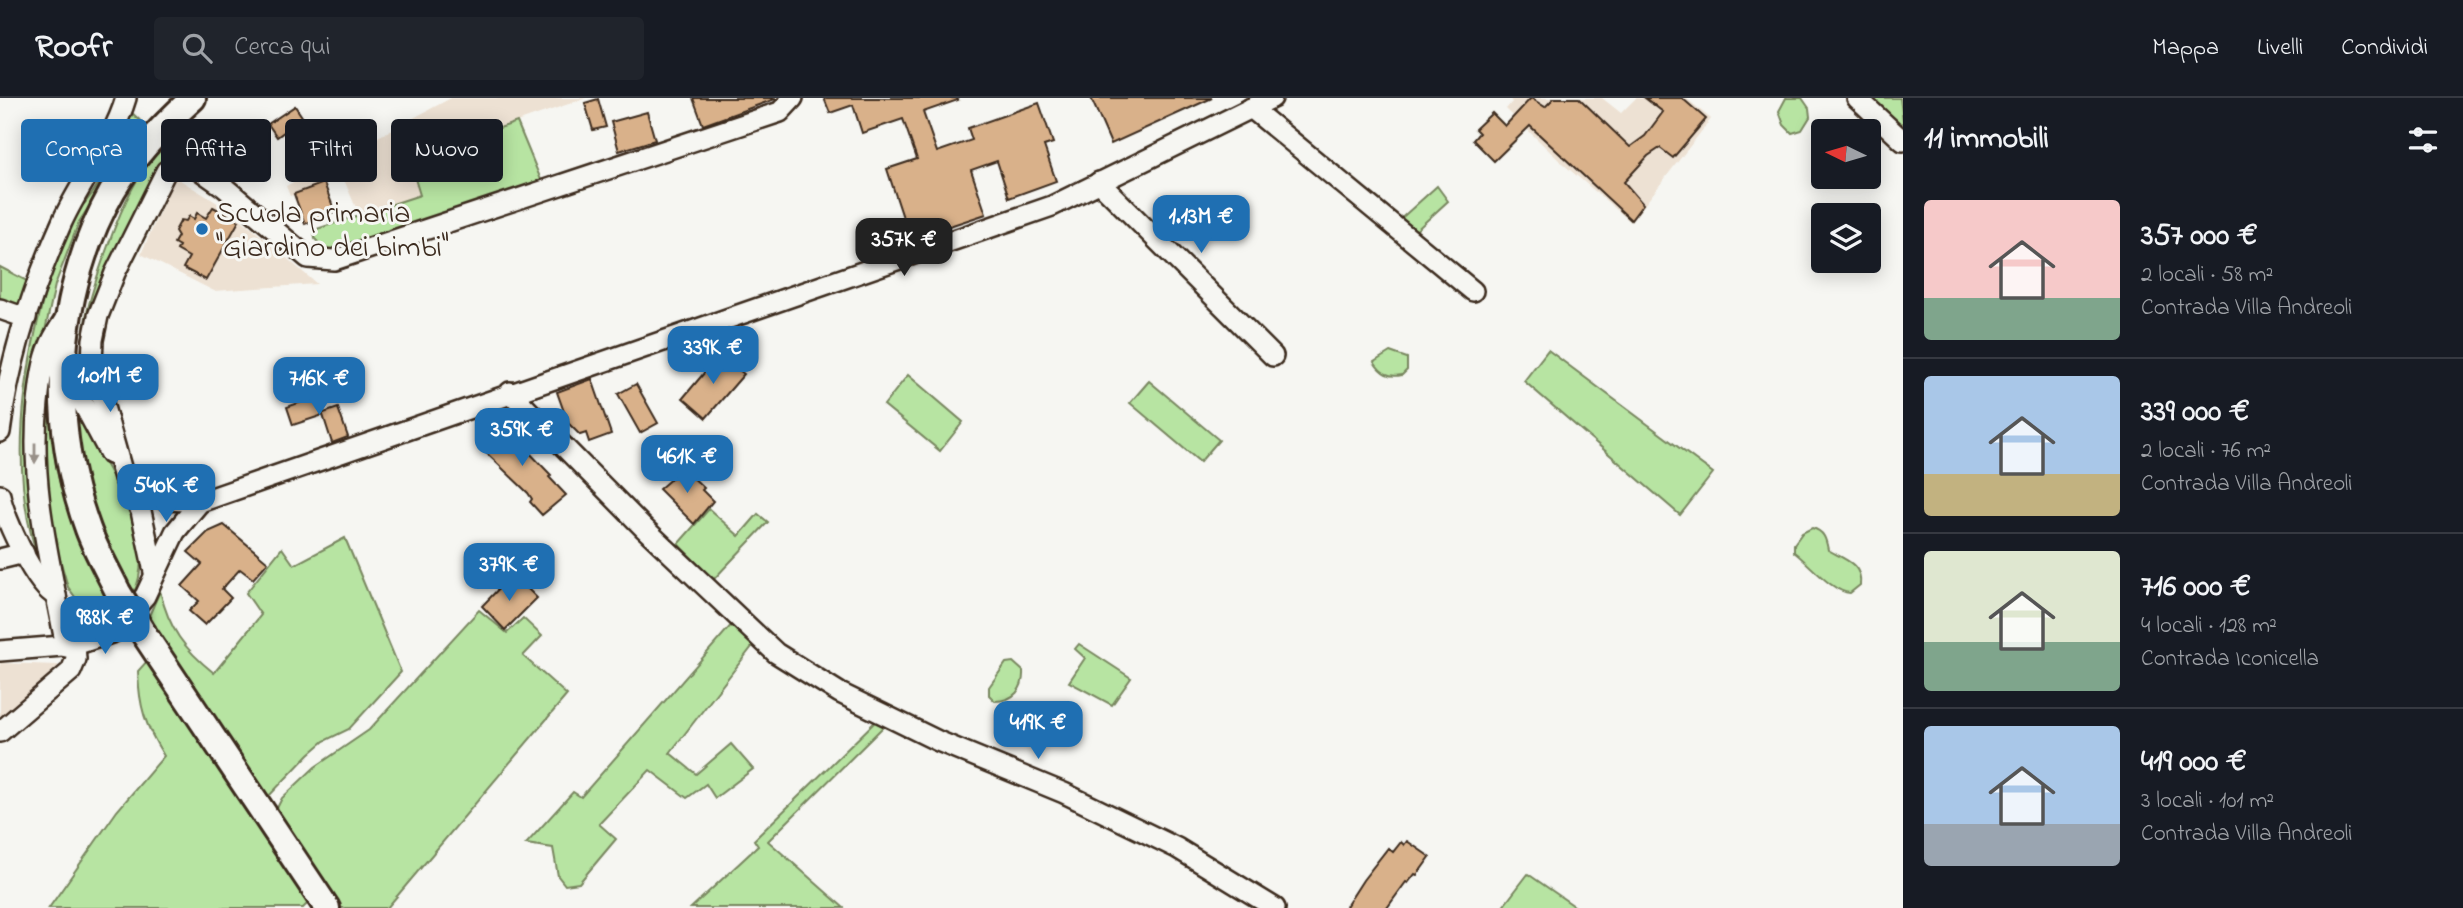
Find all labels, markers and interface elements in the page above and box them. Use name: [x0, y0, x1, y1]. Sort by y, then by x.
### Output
search box: [154, 17, 644, 80]
text: Roofr: [35, 24, 112, 72]
icon: search: [178, 29, 216, 67]
text: Cerca qui: [234, 29, 330, 67]
text: Mappa: [2152, 31, 2219, 66]
text: Livelli: [2257, 31, 2303, 66]
text: Condividi: [2341, 31, 2428, 66]
text: 11 immobili: [1924, 118, 2049, 162]
chip: Compra: [21, 119, 147, 182]
chip: Affitta: [161, 119, 271, 182]
chip: Filtri: [285, 119, 377, 182]
chip: Nuovo: [391, 119, 503, 182]
north arrow: [1811, 119, 1881, 189]
map controls: [1811, 119, 1881, 273]
icon: filters: [2404, 121, 2442, 159]
place label: Scuola primaria "Giardino dei bimbi": [216, 193, 449, 271]
pin: 1.13M €: [1136, 195, 1266, 255]
text: 1.13M €: [1169, 201, 1233, 234]
button: layers: [1811, 203, 1881, 273]
text: 357 000 €: [2141, 215, 2258, 259]
pin: 357K €: [847, 218, 961, 278]
marker: Scuola primaria "Giardino dei bimbi": [194, 221, 210, 237]
text: 357K €: [871, 224, 937, 257]
icon: home: [1980, 228, 2064, 312]
text: 2 locali · 58 m²: [2141, 259, 2273, 292]
text: Contrada Villa Andreoli: [2141, 292, 2352, 325]
pin: 339K €: [656, 327, 770, 386]
text: 339K €: [684, 332, 742, 365]
pin: 1.01M €: [45, 354, 175, 414]
pin: 716K €: [262, 358, 376, 417]
text: 1.01M €: [78, 360, 143, 393]
text: 716K €: [289, 363, 349, 396]
text: 339 000 €: [2141, 391, 2250, 435]
icon: home: [1980, 404, 2064, 488]
pin: 359K €: [465, 408, 579, 468]
text: 359K €: [491, 414, 553, 447]
text: 2 locali · 76 m²: [2141, 435, 2271, 468]
pin: 461K €: [630, 436, 744, 495]
text: 461K €: [657, 441, 717, 474]
one-way arrow: [29, 442, 41, 464]
pin: 540K €: [109, 464, 223, 524]
text: Contrada Villa Andreoli: [2141, 468, 2352, 501]
text: 540K €: [133, 470, 199, 503]
pin: 379K €: [452, 544, 566, 603]
text: 379K €: [480, 549, 538, 582]
text: 716 000 €: [2141, 566, 2251, 610]
icon: home: [1980, 579, 2064, 663]
pin: 988K €: [48, 596, 162, 656]
text: 988K €: [76, 602, 134, 635]
text: 4 locali · 128 m²: [2141, 610, 2277, 643]
text: Contrada Iconicella: [2141, 643, 2319, 676]
pin: 419K €: [981, 702, 1095, 761]
text: 419K €: [1010, 707, 1066, 740]
text: 419 000 €: [2141, 741, 2247, 785]
icon: home: [1980, 754, 2064, 838]
text: 3 locali · 101 m²: [2141, 785, 2274, 818]
text: Contrada Villa Andreoli: [2141, 818, 2352, 851]

